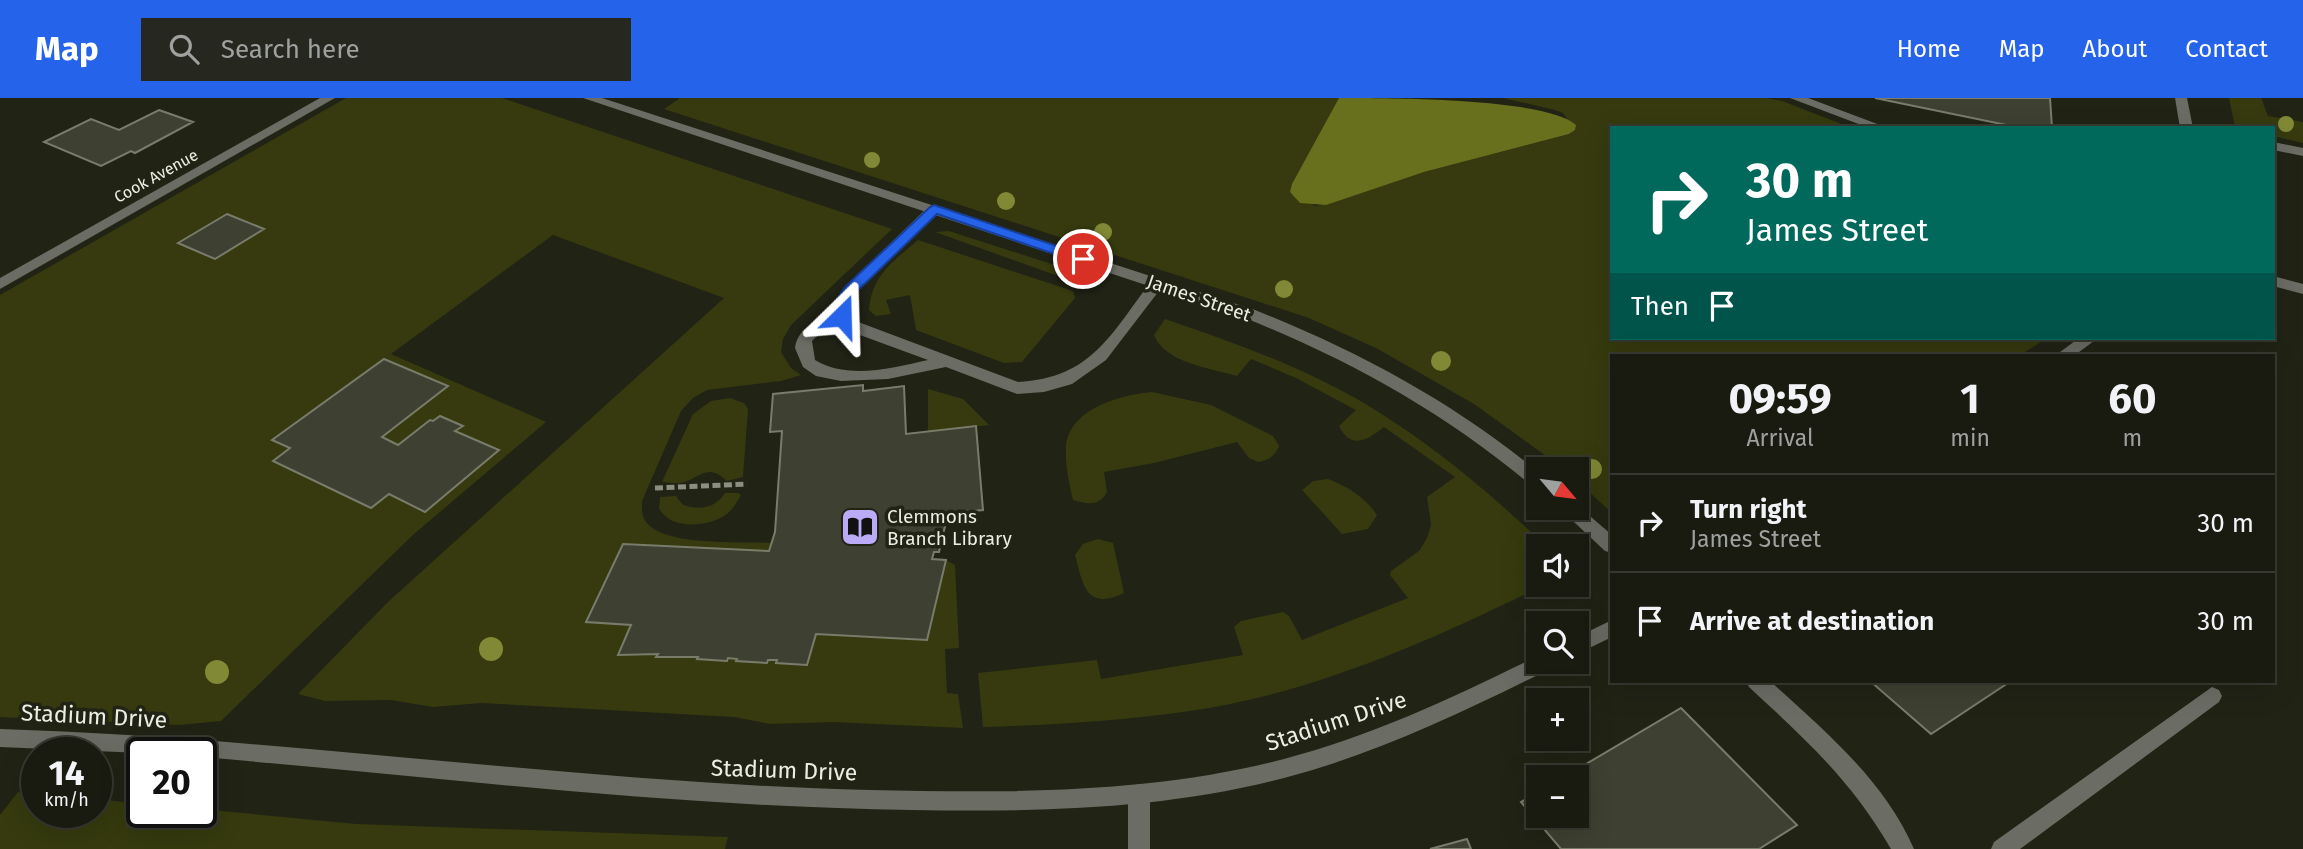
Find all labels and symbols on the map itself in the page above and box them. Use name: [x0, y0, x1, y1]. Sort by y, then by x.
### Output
street label: Cook Avenue: [111, 145, 201, 207]
pin: [1053, 229, 1113, 289]
street label: James Street: [1144, 270, 1254, 327]
position arrow: [805, 279, 879, 353]
north arrow: [1526, 457, 1589, 520]
place label: Clemmons Branch Library: [887, 505, 1012, 550]
library icon: Clemmons Branch Library: [839, 506, 881, 548]
street label: Stadium Drive: [1262, 685, 1410, 757]
street label: Stadium Drive: [20, 698, 168, 734]
speed limit sign: 20: [126, 737, 217, 828]
street label: Stadium Drive: [710, 753, 858, 787]

